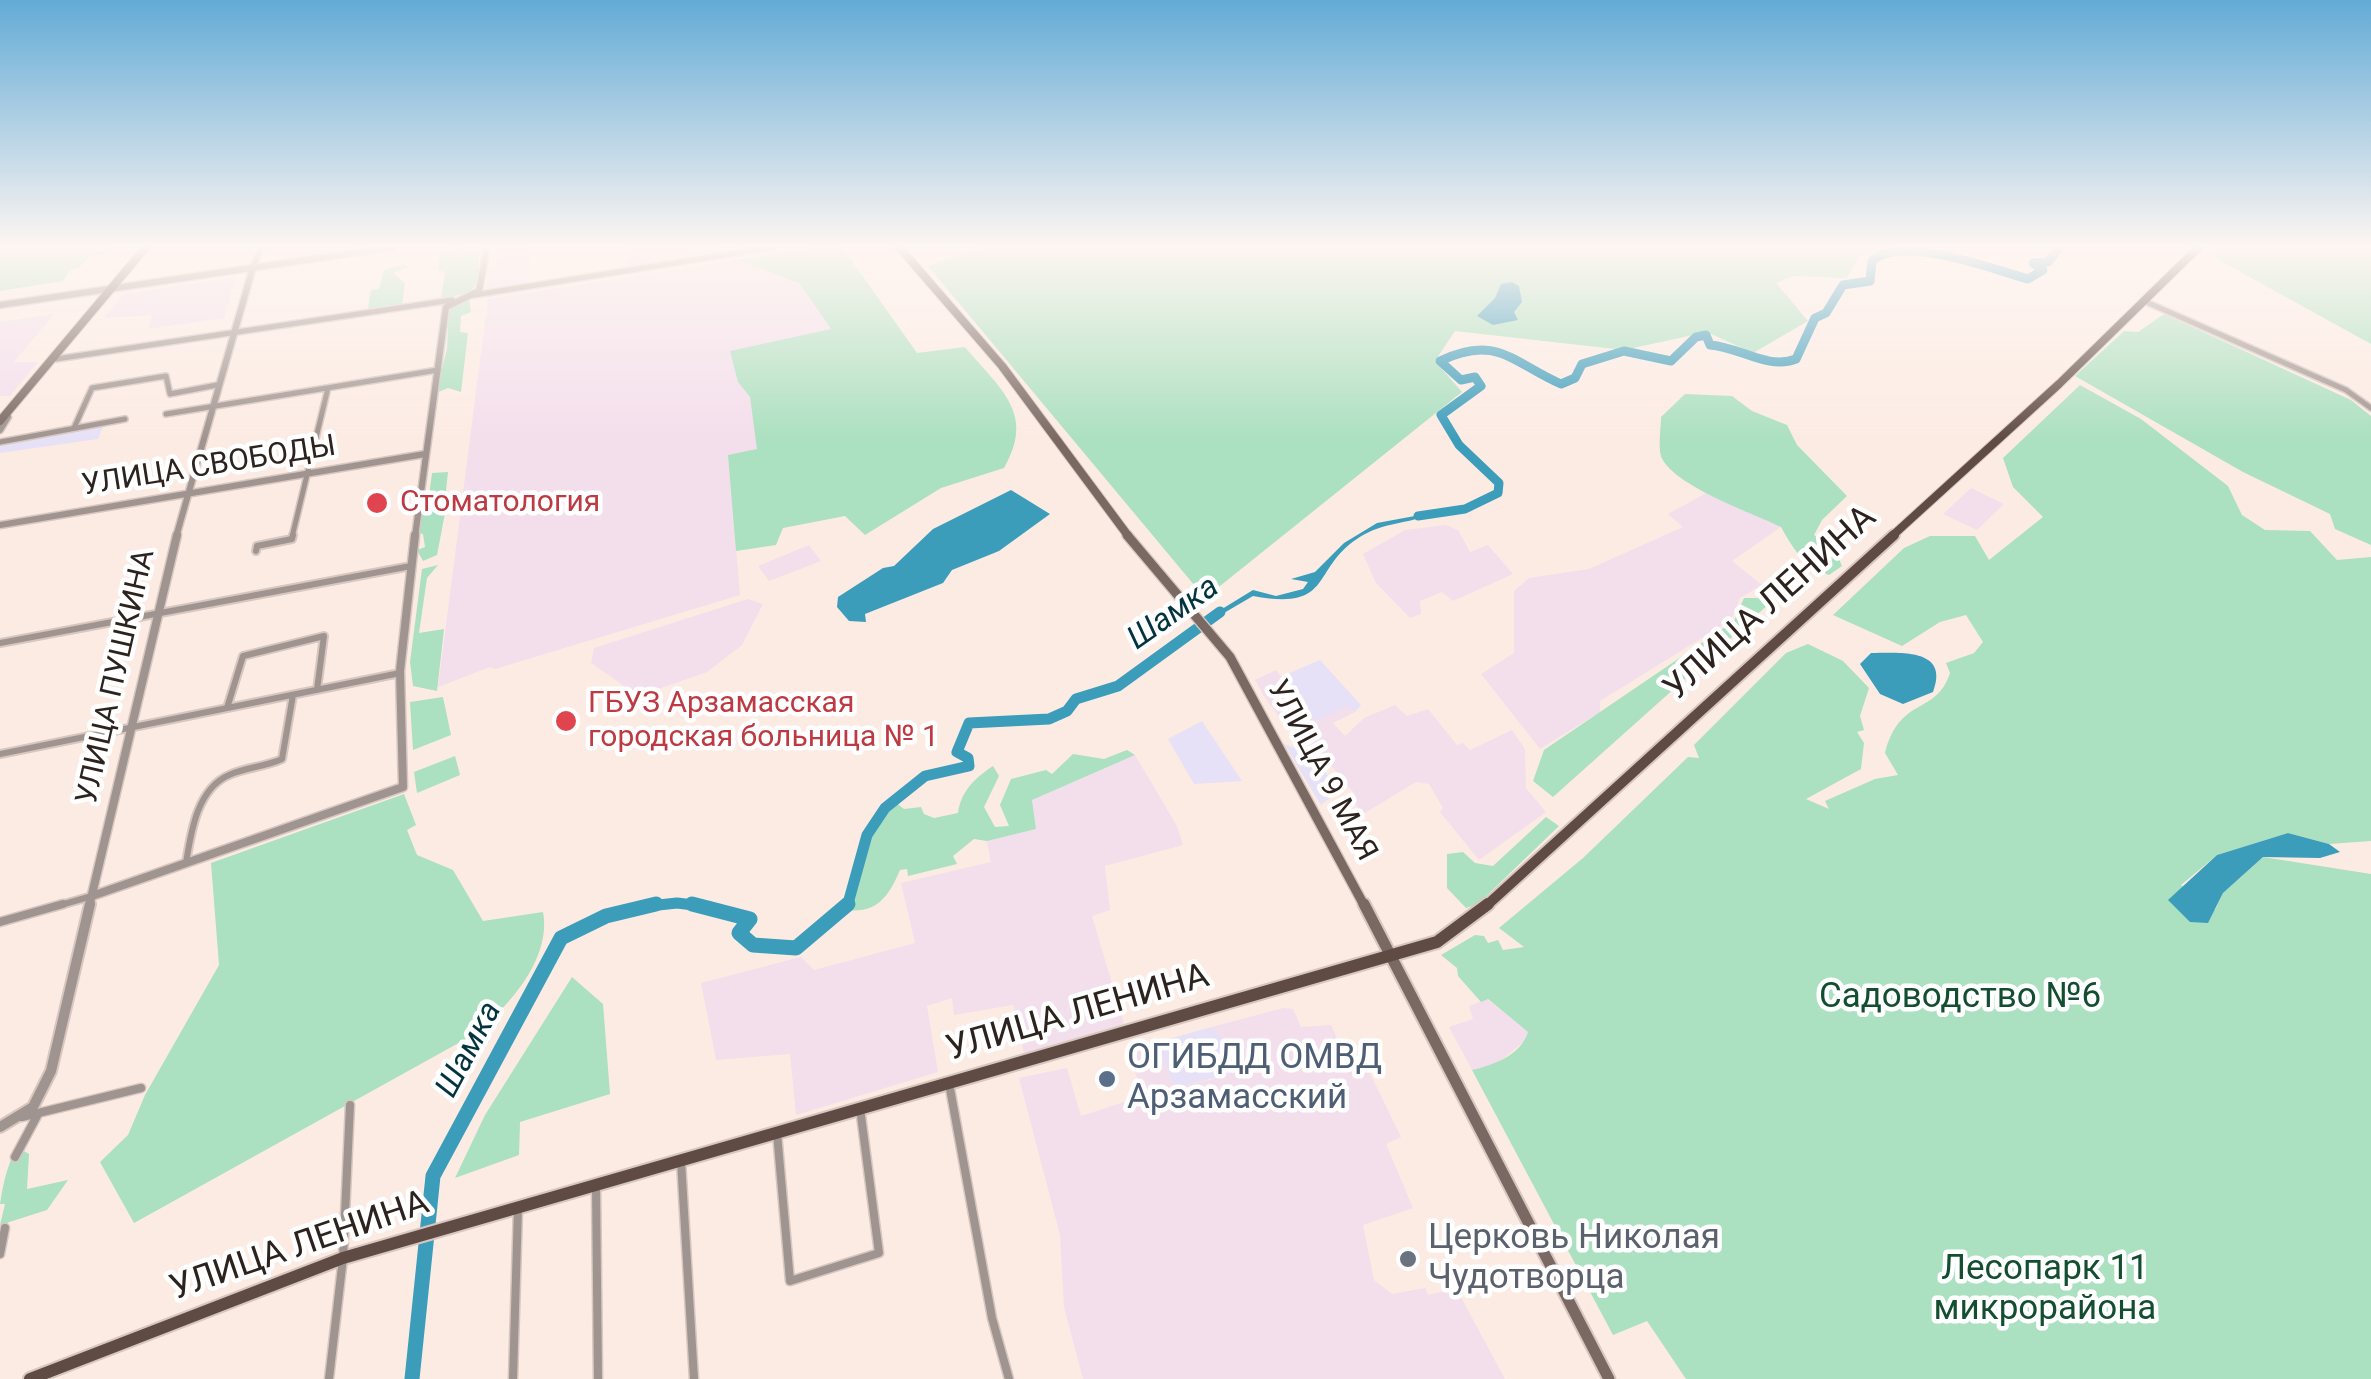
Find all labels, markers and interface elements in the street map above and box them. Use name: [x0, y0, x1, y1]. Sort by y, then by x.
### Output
street label: УЛИЦА СВОБОДЫ: [80, 429, 338, 505]
place label: Стоматология: [400, 485, 600, 521]
marker: Стоматология: [364, 490, 390, 516]
street label: УЛИЦА ЛЕНИНА: [1656, 498, 1886, 710]
street label: УЛИЦА ПУШКИНА: [70, 546, 164, 808]
water label: Шамка: [1121, 569, 1227, 659]
street label: УЛИЦА 9 МАЯ: [1258, 675, 1384, 867]
place label: ГБУЗ Арзамасская городская больница № 1: [588, 686, 939, 756]
marker: ГБУЗ Арзамасская городская больница № 1: [553, 708, 579, 734]
street label: УЛИЦА ЛЕНИНА: [942, 956, 1214, 1072]
park label: Садоводство №6: [1819, 977, 2101, 1019]
water label: Шамка: [429, 996, 511, 1104]
place label: ОГИБДД ОМВД Арзамасский: [1127, 1038, 1382, 1120]
marker: ОГИБДД ОМВД Арзамасский: [1096, 1068, 1118, 1090]
street label: УЛИЦА ЛЕНИНА: [165, 1183, 435, 1311]
place label: Церковь Николая Чудотворца: [1428, 1218, 1720, 1300]
marker: Церковь Николая Чудотворца: [1397, 1248, 1419, 1270]
park label: Лесопарк 11 микрорайона: [1934, 1249, 2156, 1331]

